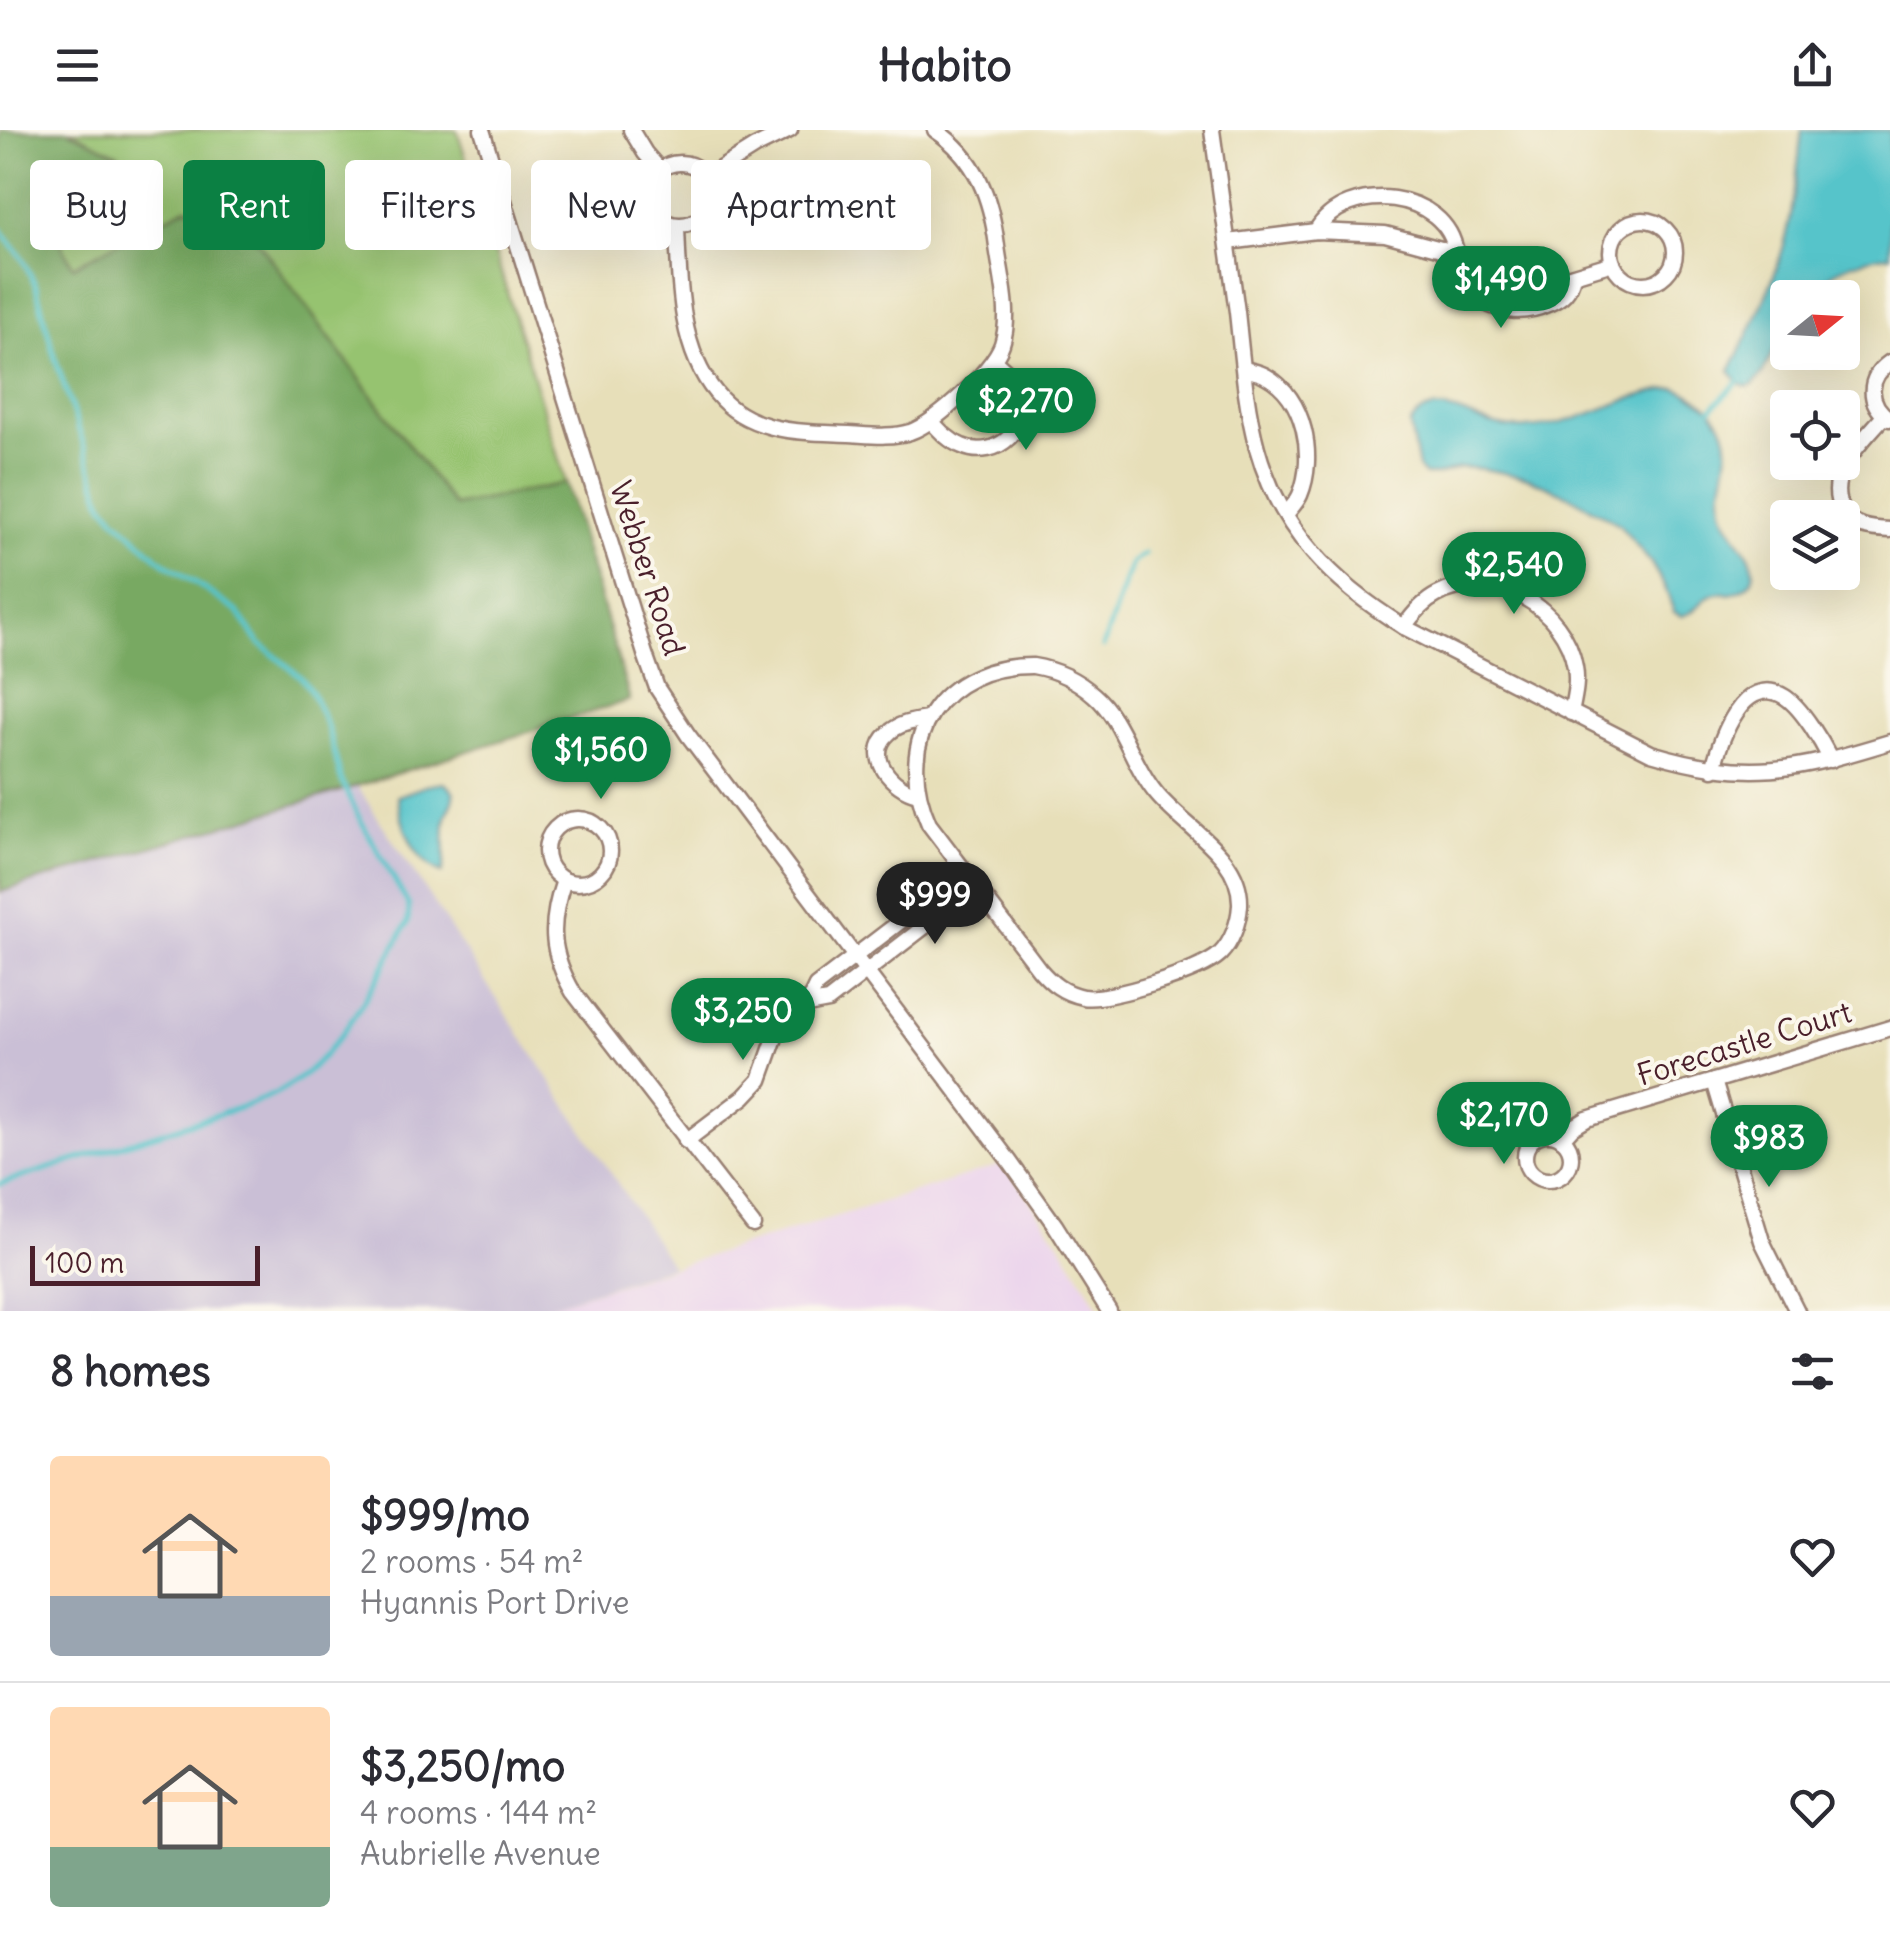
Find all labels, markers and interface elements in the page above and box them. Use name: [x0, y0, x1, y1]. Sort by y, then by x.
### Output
text: Habito: [878, 37, 1012, 93]
icon: menu: [50, 38, 105, 93]
icon: share: [1785, 38, 1840, 93]
chip: Buy: [30, 160, 163, 250]
chip: Rent: [183, 160, 325, 250]
chip: Filters: [345, 160, 511, 250]
chip: New: [531, 160, 671, 250]
chip: Apartment: [691, 160, 931, 250]
pin: $1,490: [1420, 246, 1582, 331]
text: $1,490: [1454, 258, 1548, 299]
north arrow: [1770, 280, 1860, 370]
map controls: [1770, 280, 1860, 590]
pin: $2,270: [945, 368, 1107, 453]
text: $2,270: [978, 380, 1074, 421]
button: locate: [1770, 390, 1860, 480]
street label: Webber Road: [602, 476, 694, 660]
button: layers: [1770, 500, 1860, 590]
pin: $2,540: [1433, 532, 1595, 617]
text: $2,540: [1464, 544, 1564, 585]
pin: $1,560: [520, 717, 682, 802]
text: $1,560: [554, 729, 648, 770]
pin: $999: [876, 862, 994, 947]
text: $999: [899, 874, 971, 915]
pin: $3,250: [662, 978, 824, 1063]
text: $3,250: [693, 990, 793, 1031]
street label: Forecastle Court: [1632, 992, 1856, 1094]
pin: $2,170: [1423, 1082, 1585, 1167]
text: $2,170: [1459, 1094, 1549, 1135]
pin: $983: [1710, 1105, 1828, 1190]
text: $983: [1733, 1117, 1805, 1158]
scale bar: [30, 1241, 260, 1286]
text: 100 m: [45, 1245, 124, 1281]
icon: filters: [1785, 1344, 1840, 1399]
text: 8 homes: [50, 1345, 211, 1397]
text: $999/mo: [360, 1489, 530, 1541]
icon: home: [130, 1496, 250, 1616]
icon: heart: [1785, 1529, 1840, 1584]
text: 2 rooms · 54 m²: [360, 1541, 583, 1582]
text: Hyannis Port Drive: [360, 1582, 630, 1623]
text: $3,250/mo: [360, 1740, 565, 1792]
icon: home: [130, 1747, 250, 1867]
icon: heart: [1785, 1780, 1840, 1835]
text: 4 rooms · 144 m²: [360, 1792, 597, 1833]
text: Aubrielle Avenue: [360, 1833, 601, 1874]

